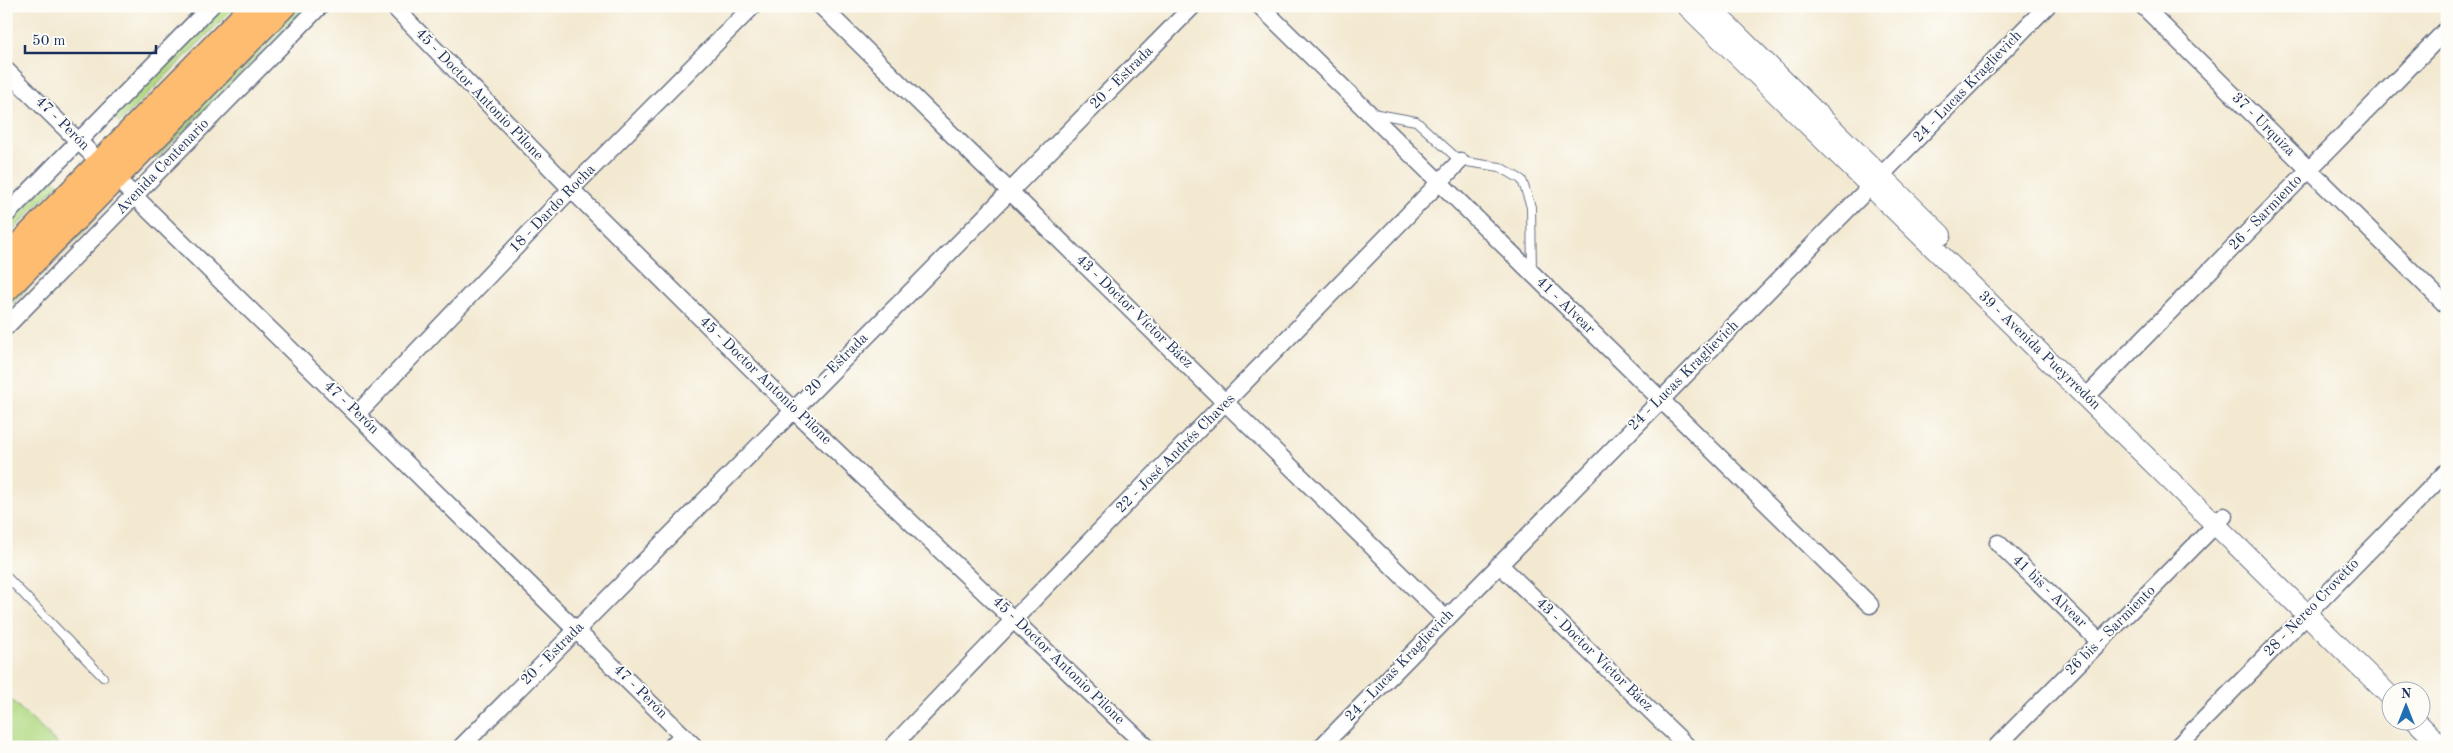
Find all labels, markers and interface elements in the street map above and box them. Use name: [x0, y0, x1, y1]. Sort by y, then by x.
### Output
scale bar: [25, 22, 156, 54]
street label: 45 - Doctor Antonio Pilone: [412, 26, 546, 164]
street label: 24 - Lucas Kraglievich: [1911, 28, 2025, 146]
text: 50 m: [32, 34, 66, 49]
street label: 20 - Estrada: [1088, 43, 1157, 112]
street label: 37 - Urquiza: [2228, 90, 2298, 160]
street label: 47 - Perón: [32, 94, 92, 154]
street label: Avenida Centenario: [114, 116, 212, 218]
street label: 18 - Dardo Rocha: [507, 162, 599, 256]
street label: 26 - Sarmiento: [2227, 173, 2305, 253]
street label: 43 - Doctor Víctor Báez: [1073, 252, 1195, 372]
street label: 41 - Alvear: [1533, 275, 1597, 337]
street label: 39 - Avenida Pueyrredón: [1975, 289, 2103, 413]
street label: 45 - Doctor Antonio Pilone: [696, 314, 834, 448]
street label: 24 - Lucas Kraglievich: [1626, 318, 1742, 434]
street label: 20 - Estrada: [803, 330, 872, 399]
street label: 47 - Perón: [321, 379, 381, 437]
street label: 22 - José Andrés Chaves: [1114, 392, 1238, 516]
street label: 41 bis - Alvear: [2009, 553, 2089, 631]
street label: 28 - Nereo Crovetto: [2262, 556, 2362, 660]
street label: 26 bis - Sarmiento: [2063, 583, 2159, 679]
street label: 45 - Doctor Antonio Pilone: [989, 594, 1127, 728]
street label: 43 - Doctor Víctor Báez: [1533, 595, 1655, 715]
street label: 24 - Lucas Kraglievich: [1343, 607, 1457, 725]
street label: 20 - Estrada: [519, 619, 588, 688]
street label: 47 - Perón: [610, 662, 670, 722]
north arrow: [2380, 680, 2430, 730]
text: N: [2401, 687, 2412, 701]

